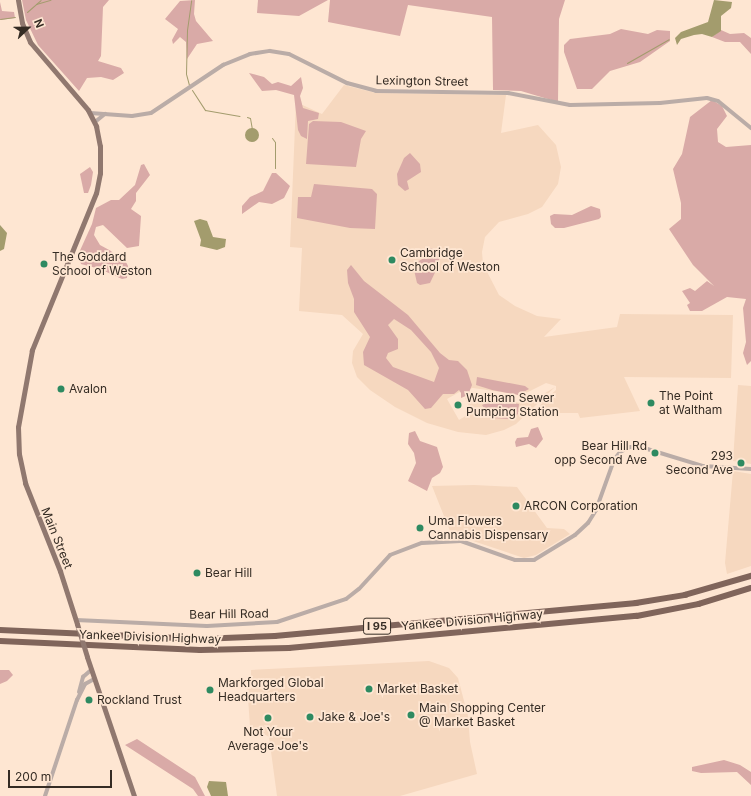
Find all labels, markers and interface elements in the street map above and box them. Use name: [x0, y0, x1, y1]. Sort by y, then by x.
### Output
north arrow: [8, 8, 48, 48]
text: N: [31, 17, 47, 30]
street label: Lexington Street: [376, 73, 468, 89]
place label: Cambridge School of Weston: [400, 246, 500, 274]
place label: The Goddard School of Weston: [52, 250, 152, 278]
marker: Cambridge School of Weston: [387, 255, 397, 265]
marker: The Goddard School of Weston: [39, 259, 49, 269]
place label: Avalon: [69, 382, 107, 396]
marker: Avalon: [56, 384, 66, 394]
place label: The Point at Waltham: [659, 389, 722, 417]
place label: Waltham Sewer Pumping Station: [466, 391, 559, 419]
marker: The Point at Waltham: [646, 398, 656, 408]
marker: Waltham Sewer Pumping Station: [453, 400, 463, 410]
place label: Bear Hill Rd opp Second Ave: [554, 439, 647, 467]
marker: Bear Hill Rd opp Second Ave: [650, 448, 660, 458]
place label: 293 Second Ave: [665, 449, 733, 477]
marker: 293 Second Ave: [736, 458, 746, 468]
place label: ARCON Corporation: [524, 499, 638, 513]
marker: ARCON Corporation: [511, 501, 521, 511]
street label: Main Street: [38, 505, 76, 571]
place label: Uma Flowers Cannabis Dispensary: [428, 514, 548, 542]
marker: Uma Flowers Cannabis Dispensary: [415, 523, 425, 533]
place label: Bear Hill: [205, 566, 252, 580]
marker: Bear Hill: [192, 568, 202, 578]
street label: Bear Hill Road: [189, 606, 269, 622]
street label: Yankee Division Highway: [400, 607, 544, 633]
road number: I 95: [363, 617, 391, 635]
street label: Yankee Division Highway: [79, 627, 221, 647]
place label: Markforged Global Headquarters: [218, 676, 324, 704]
place label: Market Basket: [377, 682, 458, 696]
marker: Market Basket: [364, 684, 374, 694]
marker: Markforged Global Headquarters: [205, 685, 215, 695]
place label: Rockland Trust: [97, 693, 182, 707]
marker: Rockland Trust: [84, 695, 94, 705]
place label: Main Shopping Center @ Market Basket: [419, 701, 546, 729]
place label: Jake & Joe's: [318, 710, 390, 724]
marker: Main Shopping Center @ Market Basket: [406, 710, 416, 720]
marker: Jake & Joe's: [305, 712, 315, 722]
marker: Not Your Average Joe's: [263, 713, 273, 723]
place label: Not Your Average Joe's: [228, 725, 308, 753]
scale bar: [10, 762, 114, 788]
text: 200 m: [15, 769, 51, 784]

